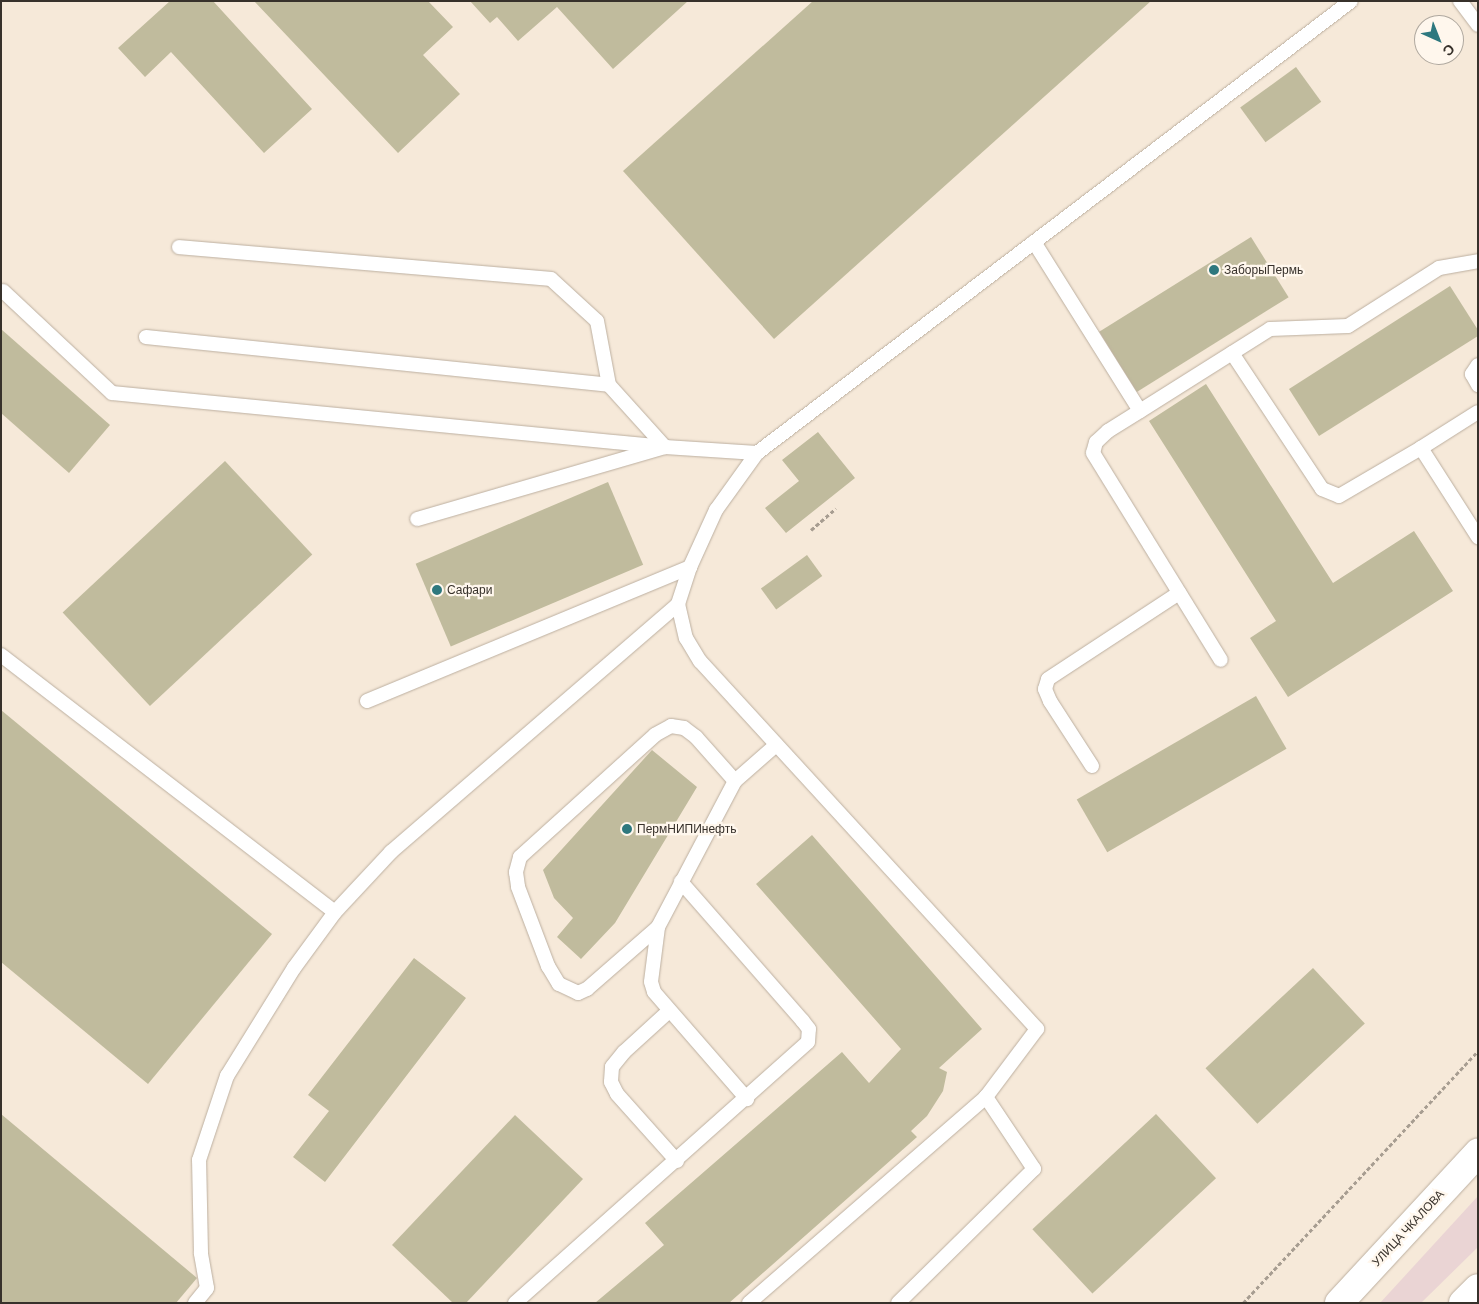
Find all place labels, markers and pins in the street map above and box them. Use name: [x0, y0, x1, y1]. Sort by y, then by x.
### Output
place label: ЗаборыПермь: [1224, 263, 1303, 277]
marker: ЗаборыПермь: [1208, 264, 1220, 276]
place label: Сафари: [447, 583, 492, 597]
marker: Сафари: [431, 584, 443, 596]
place label: ПермНИПИнефть: [637, 822, 736, 836]
marker: ПермНИПИнефть: [621, 823, 633, 835]

